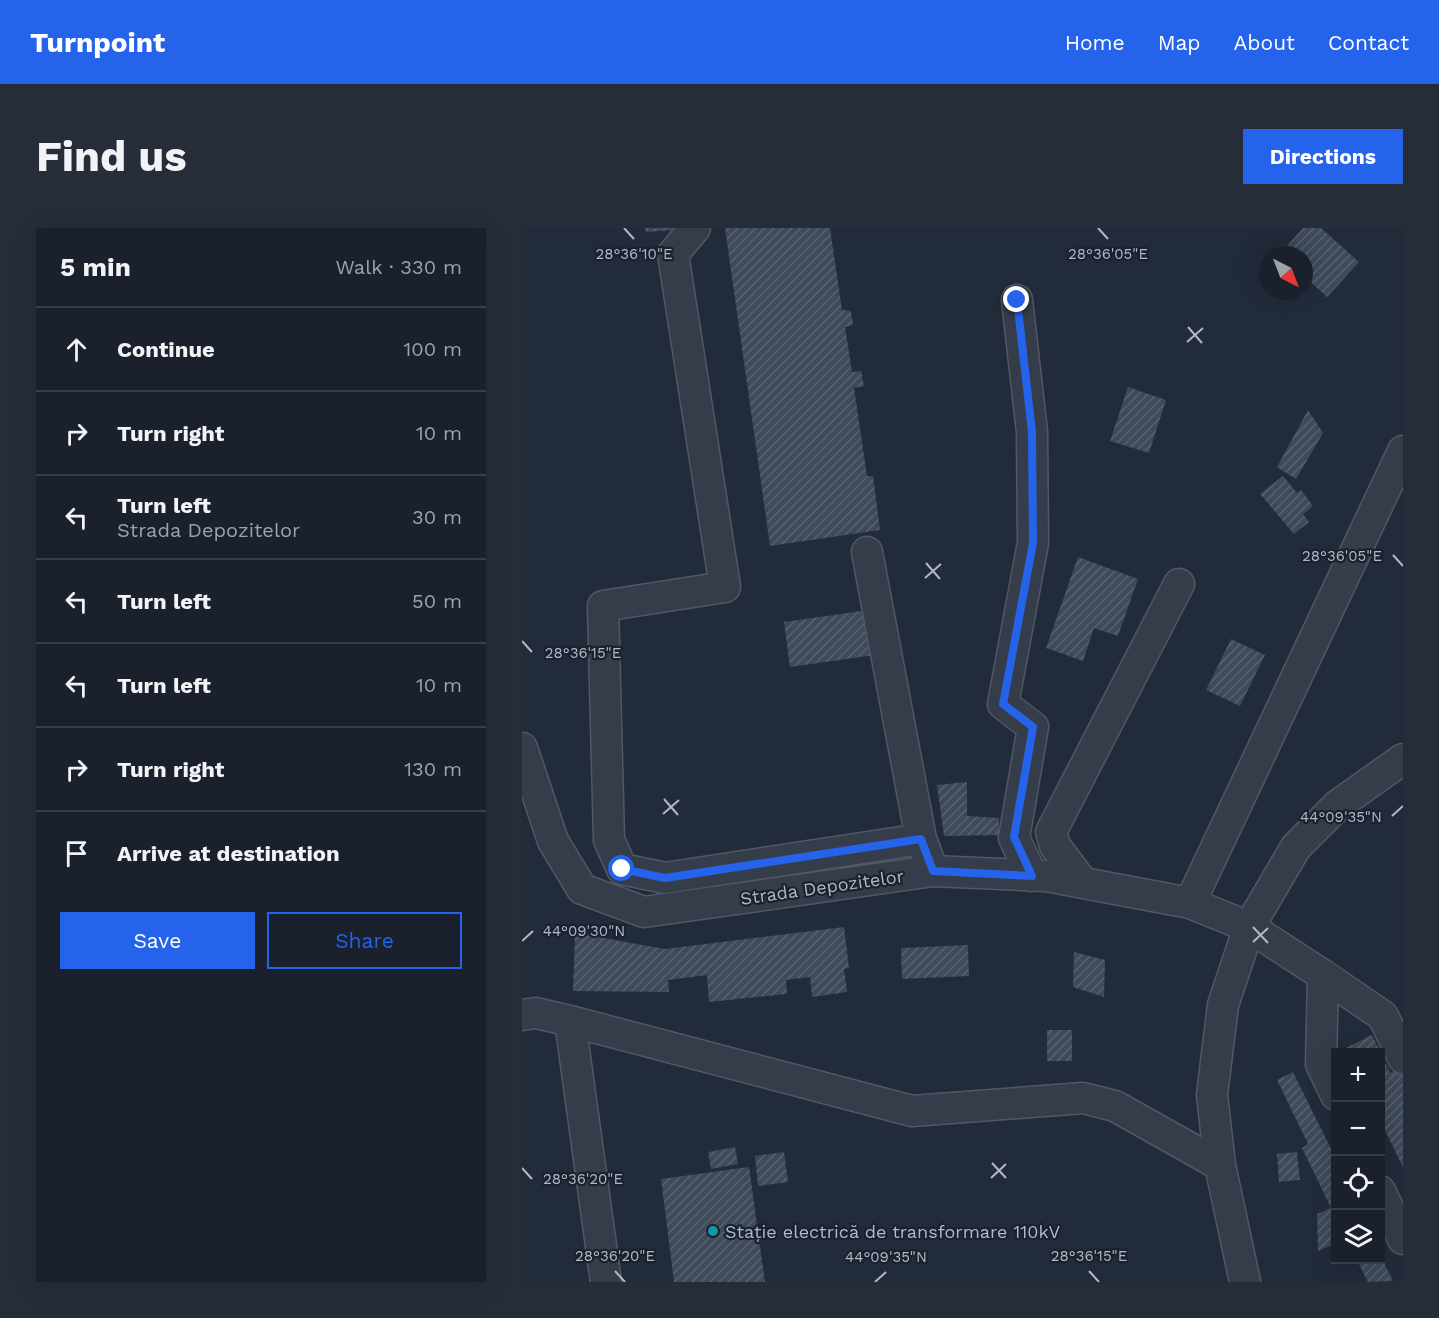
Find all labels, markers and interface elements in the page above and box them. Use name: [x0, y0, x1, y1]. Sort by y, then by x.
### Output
text: Turnpoint: [30, 26, 165, 59]
text: Home: [1065, 30, 1125, 55]
text: Map: [1158, 30, 1201, 55]
text: About: [1234, 30, 1295, 55]
text: Contact: [1328, 30, 1409, 55]
button: Directions: [1243, 129, 1403, 184]
text: Find us: [36, 132, 187, 181]
text: 28°36'10"E: [595, 245, 673, 263]
text: 28°36'05"E: [1068, 245, 1148, 263]
north arrow: [1259, 246, 1313, 300]
text: 5 min: [60, 252, 131, 282]
text: Walk · 330 m: [335, 255, 462, 279]
route end: [1003, 286, 1029, 312]
icon: ahead: [60, 333, 93, 366]
text: Continue: [117, 337, 215, 362]
text: 100 m: [403, 337, 462, 361]
icon: right: [60, 417, 93, 450]
text: Turn right: [117, 421, 224, 446]
text: 10 m: [416, 421, 462, 445]
text: Turn left: [117, 493, 211, 518]
icon: left: [60, 501, 93, 534]
text: 30 m: [412, 505, 462, 529]
text: Strada Depozitelor: [117, 518, 300, 542]
text: 28°36'05"E: [1302, 547, 1382, 565]
icon: left: [60, 585, 93, 618]
text: Turn left: [117, 589, 211, 614]
text: 50 m: [412, 589, 462, 613]
text: 28°36'15"E: [545, 644, 621, 662]
icon: left: [60, 669, 93, 702]
text: Turn left: [117, 673, 211, 698]
text: 10 m: [416, 673, 462, 697]
icon: right: [60, 753, 93, 786]
text: Turn right: [117, 757, 224, 782]
text: 130 m: [404, 757, 462, 781]
text: 44°09'35"N: [1300, 808, 1382, 826]
icon: arrive: [60, 837, 93, 870]
text: Arrive at destination: [117, 841, 340, 866]
route start: [608, 855, 634, 881]
street label: Strada Depozitelor: [739, 865, 905, 909]
button: Save: [60, 912, 255, 969]
button: Share: [267, 912, 462, 969]
text: 44°09'30"N: [543, 922, 625, 940]
map controls: [1331, 1048, 1385, 1264]
button: +: [1331, 1048, 1385, 1102]
button: −: [1331, 1102, 1385, 1156]
button: locate: [1331, 1156, 1385, 1210]
text: 28°36'20"E: [543, 1170, 623, 1188]
button: layers: [1331, 1210, 1385, 1264]
place label: Stație electrică de transformare 110kV: [725, 1221, 1061, 1242]
marker: Stație electrică de transformare 110kV: [706, 1224, 720, 1238]
text: 28°36'20"E: [575, 1247, 655, 1265]
text: 28°36'15"E: [1051, 1247, 1127, 1265]
text: 44°09'35"N: [845, 1248, 927, 1266]

